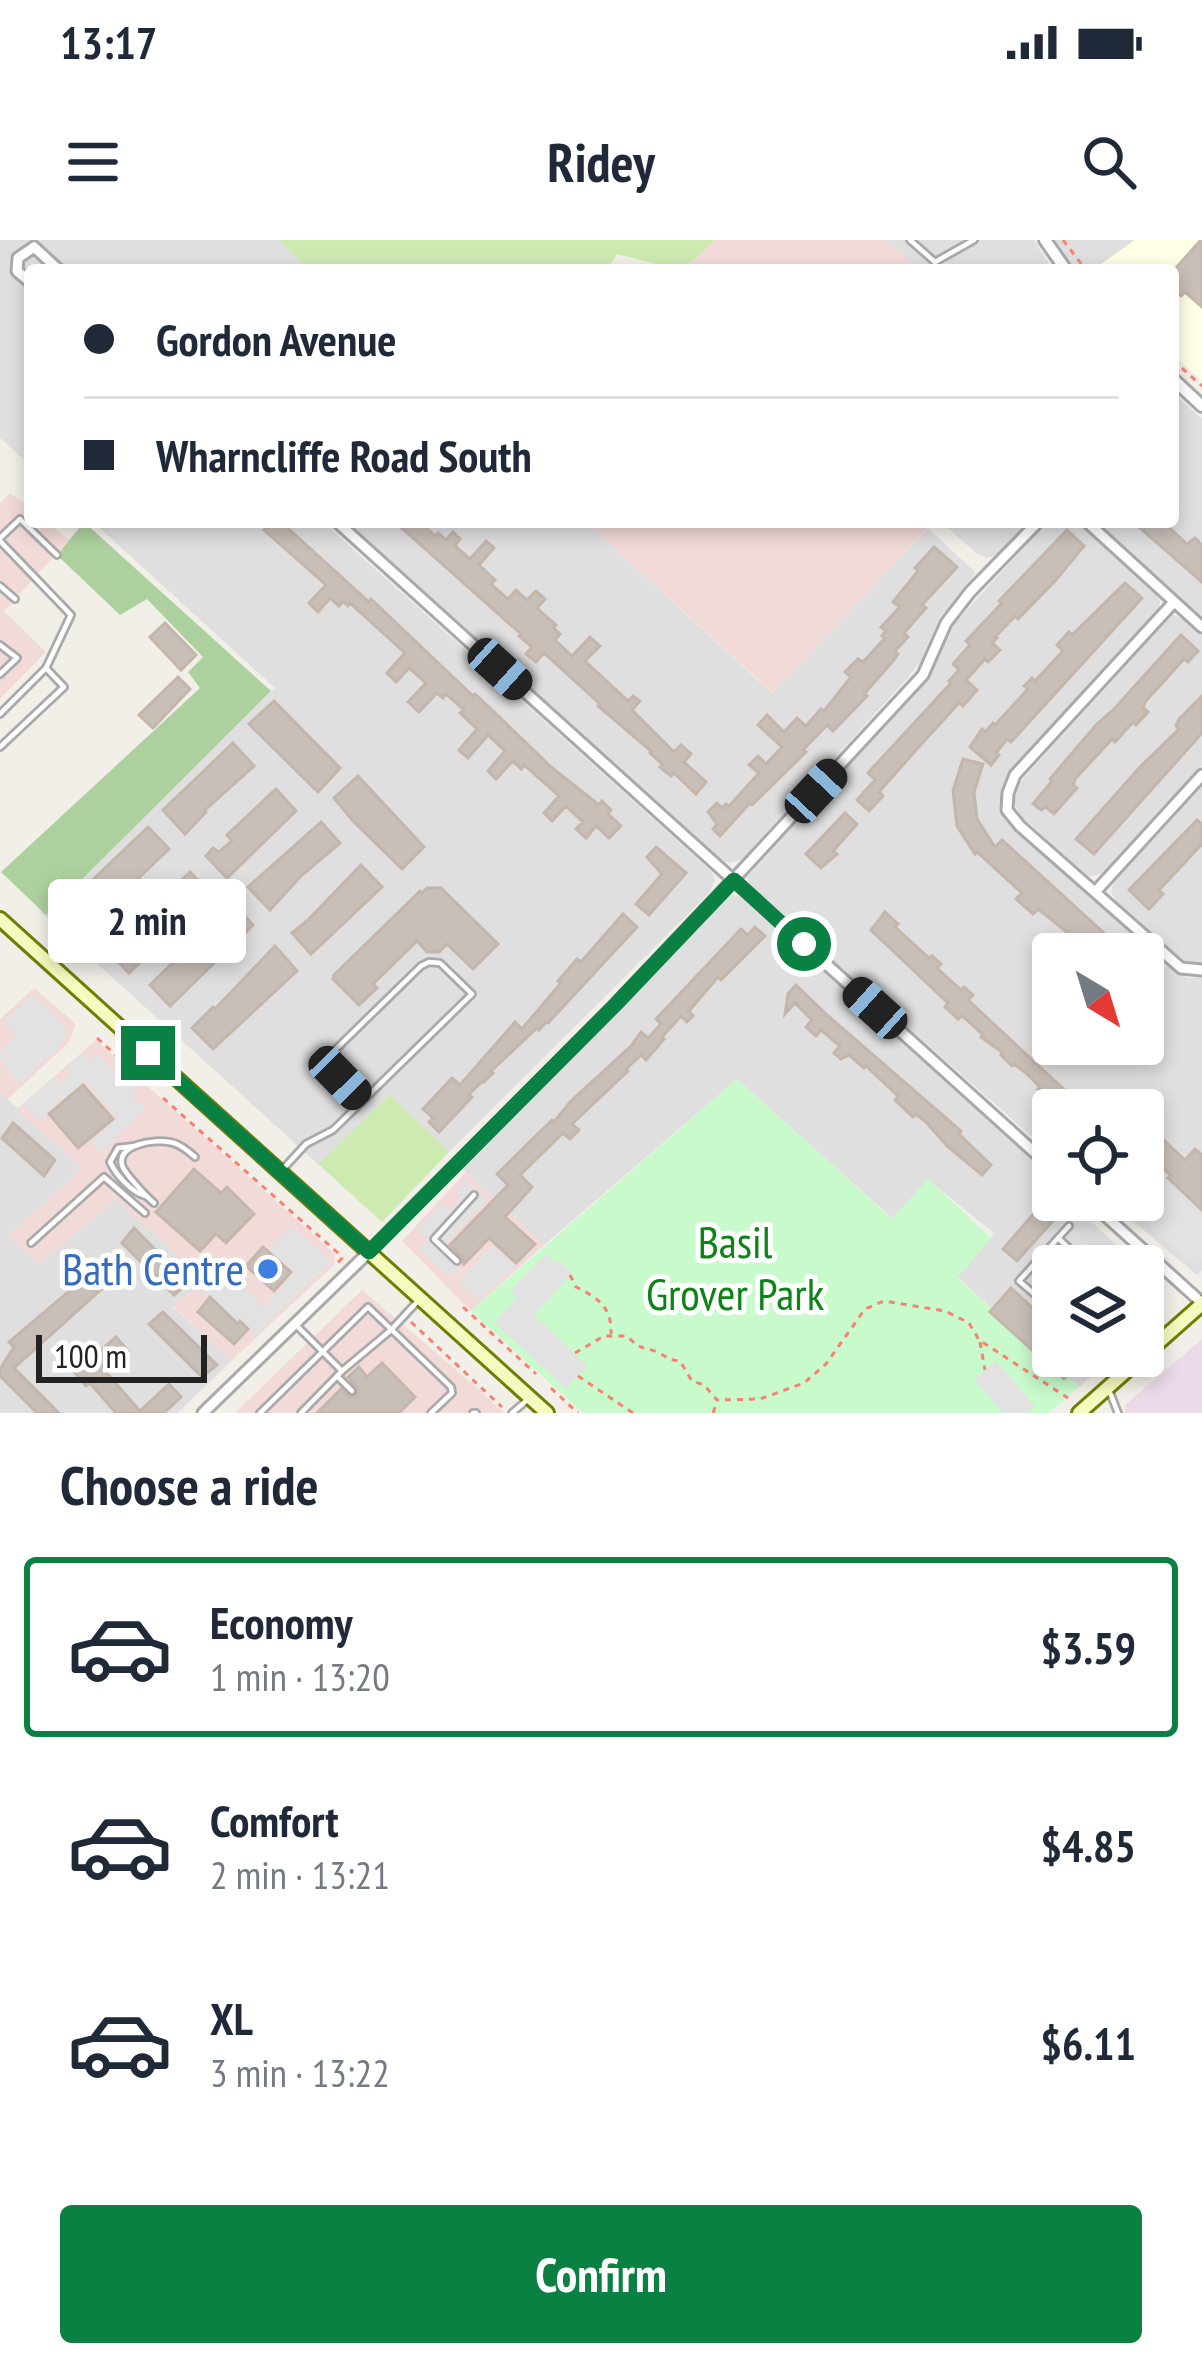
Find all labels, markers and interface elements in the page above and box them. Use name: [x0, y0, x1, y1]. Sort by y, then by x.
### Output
text: 13:17: [60, 13, 157, 71]
text: Ridey: [547, 127, 655, 197]
icon: menu: [60, 129, 126, 195]
icon: search: [1076, 129, 1142, 195]
text: Gordon Avenue: [156, 310, 397, 368]
text: Wharncliffe Road South: [156, 426, 532, 484]
car: [461, 632, 539, 706]
car: [778, 752, 854, 830]
callout: 2 min: [49, 879, 247, 963]
text: 2 min: [108, 895, 186, 946]
route start: [777, 917, 831, 971]
north arrow: [1032, 933, 1164, 1065]
map controls: [1032, 933, 1164, 1377]
car: [836, 971, 914, 1045]
route end: [121, 1026, 175, 1080]
car: [302, 1040, 378, 1116]
button: locate: [1032, 1089, 1164, 1221]
park label: Basil Grover Park: [646, 1212, 825, 1322]
place label: Bath Centre: [62, 1239, 244, 1297]
button: layers: [1032, 1245, 1164, 1377]
marker: Bath Centre: [255, 1256, 281, 1282]
scale bar: [36, 1329, 207, 1382]
text: 100 m: [54, 1334, 127, 1377]
text: Choose a ride: [60, 1450, 319, 1520]
icon: car: [66, 1593, 174, 1701]
text: Economy: [210, 1593, 353, 1651]
text: $3.59: [1040, 1618, 1136, 1676]
text: 1 min · 13:20: [210, 1651, 390, 1702]
icon: car: [66, 1791, 174, 1899]
text: Comfort: [210, 1791, 339, 1849]
text: $4.85: [1040, 1816, 1136, 1874]
text: 2 min · 13:21: [210, 1849, 390, 1900]
icon: car: [66, 1989, 174, 2097]
text: XL: [210, 1989, 253, 2047]
text: $6.11: [1040, 2014, 1136, 2072]
text: 3 min · 13:22: [210, 2047, 390, 2098]
button: Confirm: [60, 2205, 1142, 2343]

